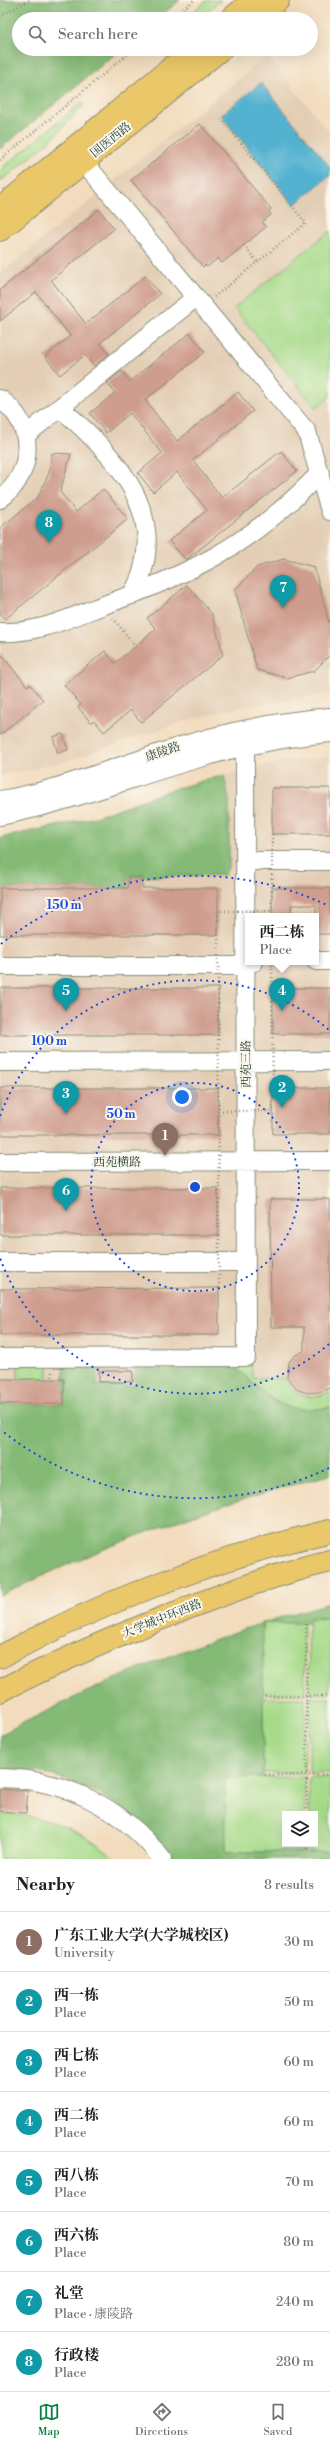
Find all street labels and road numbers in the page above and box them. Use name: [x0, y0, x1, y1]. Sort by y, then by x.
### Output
street label: 国医西路: [88, 119, 134, 161]
street label: 康陵路: [144, 739, 182, 765]
street label: 西苑三路: [239, 1040, 254, 1088]
street label: 西苑横路: [93, 1155, 141, 1170]
street label: 大学城中环西路: [120, 1596, 204, 1642]

